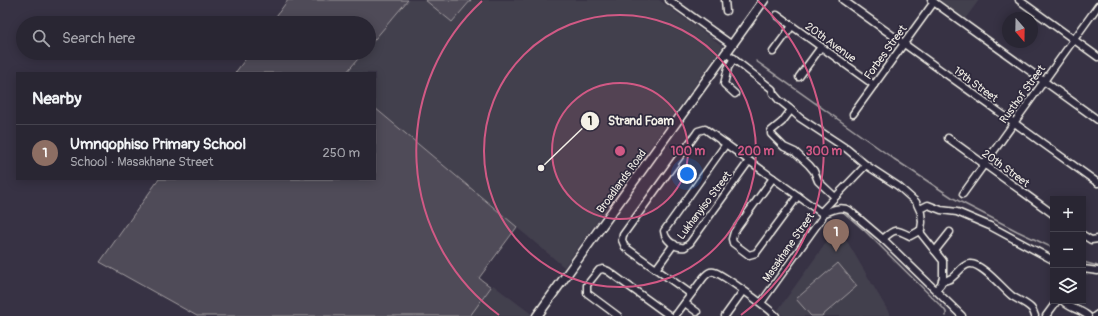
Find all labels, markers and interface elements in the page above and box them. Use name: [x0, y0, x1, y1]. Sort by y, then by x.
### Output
north arrow: [1002, 12, 1038, 48]
search box: [16, 16, 376, 60]
street label: 20th Avenue: [803, 20, 859, 65]
street label: Forbes Street: [861, 22, 910, 82]
icon: search: [30, 27, 52, 49]
text: Search here: [62, 29, 135, 48]
street label: Rusthof Street: [997, 62, 1048, 126]
street label: 19th Street: [951, 64, 1001, 105]
text: Nearby: [32, 88, 81, 109]
callout: Strand Foam: [580, 109, 682, 133]
text: 1: [588, 114, 592, 129]
text: Strand Foam: [608, 114, 674, 129]
text: Umnqophiso Primary School: [70, 135, 246, 154]
centre of rings: [613, 144, 627, 158]
text: 100 m: [671, 144, 706, 159]
text: 200 m: [738, 144, 775, 159]
text: 300 m: [806, 144, 843, 159]
text: 1: [42, 145, 48, 161]
text: 250 m: [322, 145, 360, 161]
street label: Broadlands Road: [594, 147, 649, 216]
street label: 20th Street: [979, 147, 1032, 190]
text: School · Masakhane Street: [70, 154, 213, 170]
your location: [677, 164, 697, 184]
street label: Lukhanyiso Street: [675, 168, 735, 242]
map controls: [1050, 196, 1086, 304]
button: +: [1050, 196, 1086, 232]
street label: Masakhane Street: [760, 210, 817, 284]
pin: 1: [823, 219, 849, 252]
button: −: [1050, 232, 1086, 268]
button: layers: [1050, 268, 1086, 304]

